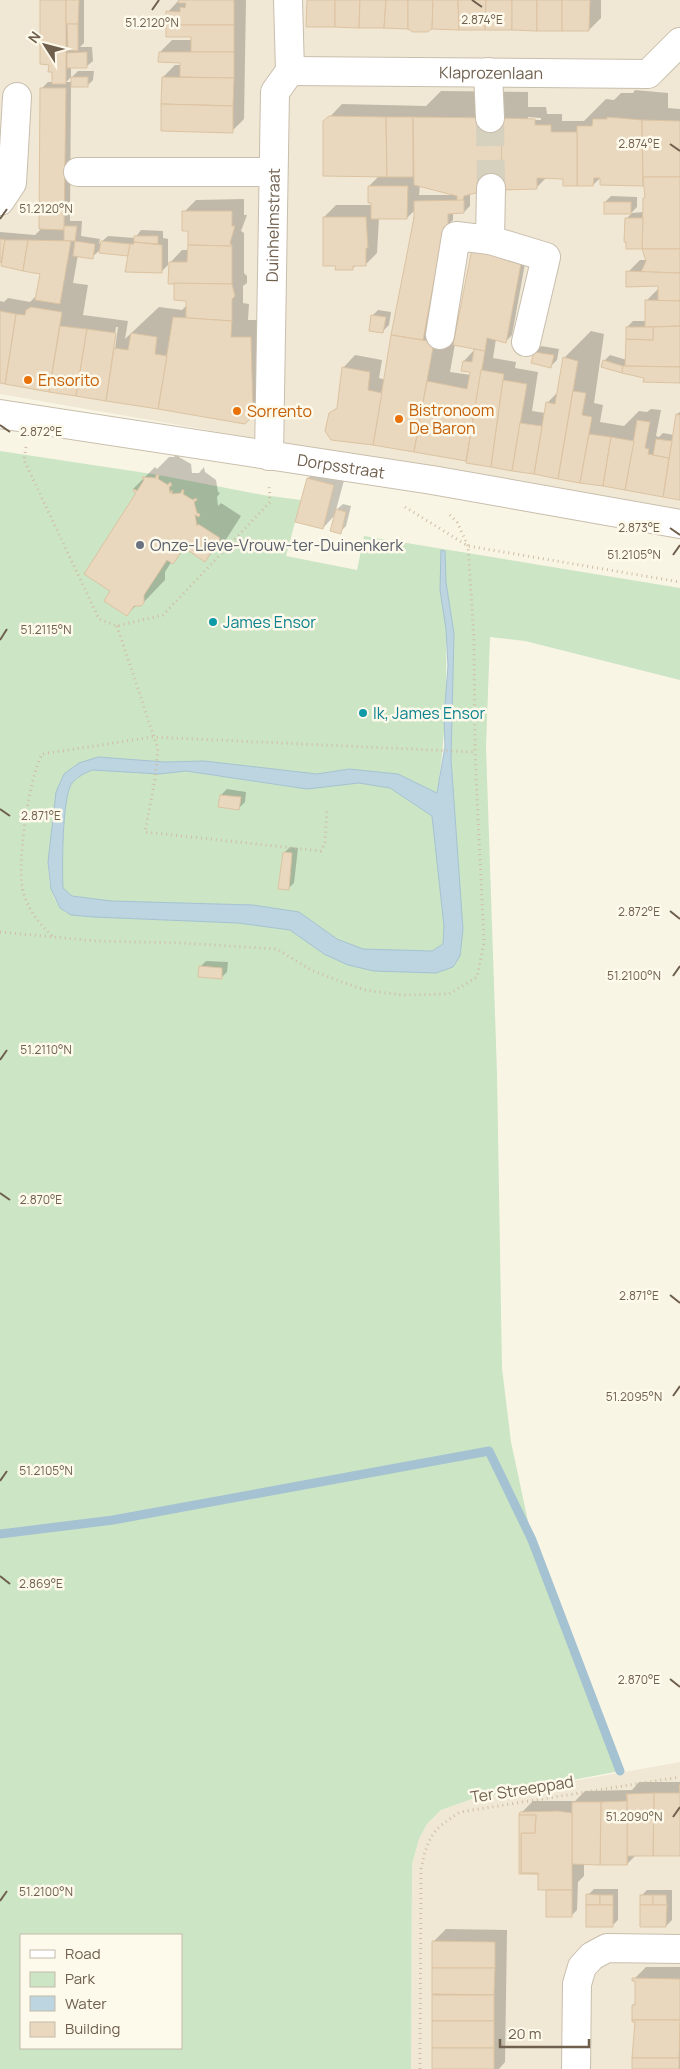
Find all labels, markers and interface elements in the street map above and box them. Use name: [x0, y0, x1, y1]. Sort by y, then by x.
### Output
text: 2.874°E: [461, 11, 503, 28]
text: 51.2120°N: [125, 14, 179, 31]
north arrow: [20, 20, 70, 70]
text: N: [23, 27, 45, 47]
street label: Klaprozenlaan: [439, 61, 543, 84]
text: 2.874°E: [618, 135, 660, 152]
street label: Duinhelmstraat: [261, 168, 285, 282]
text: 51.2120°N: [19, 200, 73, 217]
place label: Ensorito: [38, 369, 100, 391]
marker: Ensorito: [22, 374, 34, 386]
place label: Bistronoom De Baron: [409, 399, 494, 439]
place label: Sorrento: [247, 400, 312, 422]
marker: Sorrento: [231, 405, 243, 417]
marker: Bistronoom De Baron: [393, 413, 405, 425]
text: 2.872°E: [20, 423, 62, 440]
street label: Dorpsstraat: [296, 449, 386, 484]
text: 2.873°E: [618, 519, 660, 536]
place label: Onze-Lieve-Vrouw-ter-Duinenkerk: [150, 534, 404, 556]
marker: Onze-Lieve-Vrouw-ter-Duinenkerk: [134, 539, 146, 551]
text: 51.2105°N: [607, 546, 661, 563]
place label: James Ensor: [223, 611, 316, 633]
marker: James Ensor: [207, 616, 219, 628]
text: 51.2115°N: [21, 621, 71, 638]
place label: Ik, James Ensor: [373, 702, 485, 724]
marker: Ik, James Ensor: [357, 707, 369, 719]
text: 2.871°E: [21, 807, 61, 824]
text: 2.872°E: [618, 903, 660, 920]
text: 51.2100°N: [607, 967, 661, 984]
text: 51.2110°N: [20, 1041, 72, 1058]
text: 2.870°E: [20, 1191, 62, 1208]
text: 2.871°E: [619, 1287, 659, 1304]
text: 51.2095°N: [606, 1388, 662, 1405]
text: 51.2105°N: [19, 1462, 73, 1479]
text: 2.869°E: [19, 1575, 63, 1592]
text: 2.870°E: [618, 1671, 660, 1688]
street label: Ter Streeppad: [469, 1770, 575, 1808]
text: 51.2090°N: [606, 1808, 662, 1825]
text: 51.2100°N: [19, 1883, 73, 1900]
legend: [20, 1934, 182, 2049]
text: Road: [65, 1943, 101, 1964]
text: Park: [65, 1968, 95, 1989]
text: Water: [65, 1993, 107, 2014]
scale bar: [500, 2016, 589, 2048]
text: Building: [65, 2018, 120, 2039]
text: 20 m: [508, 2023, 541, 2044]

